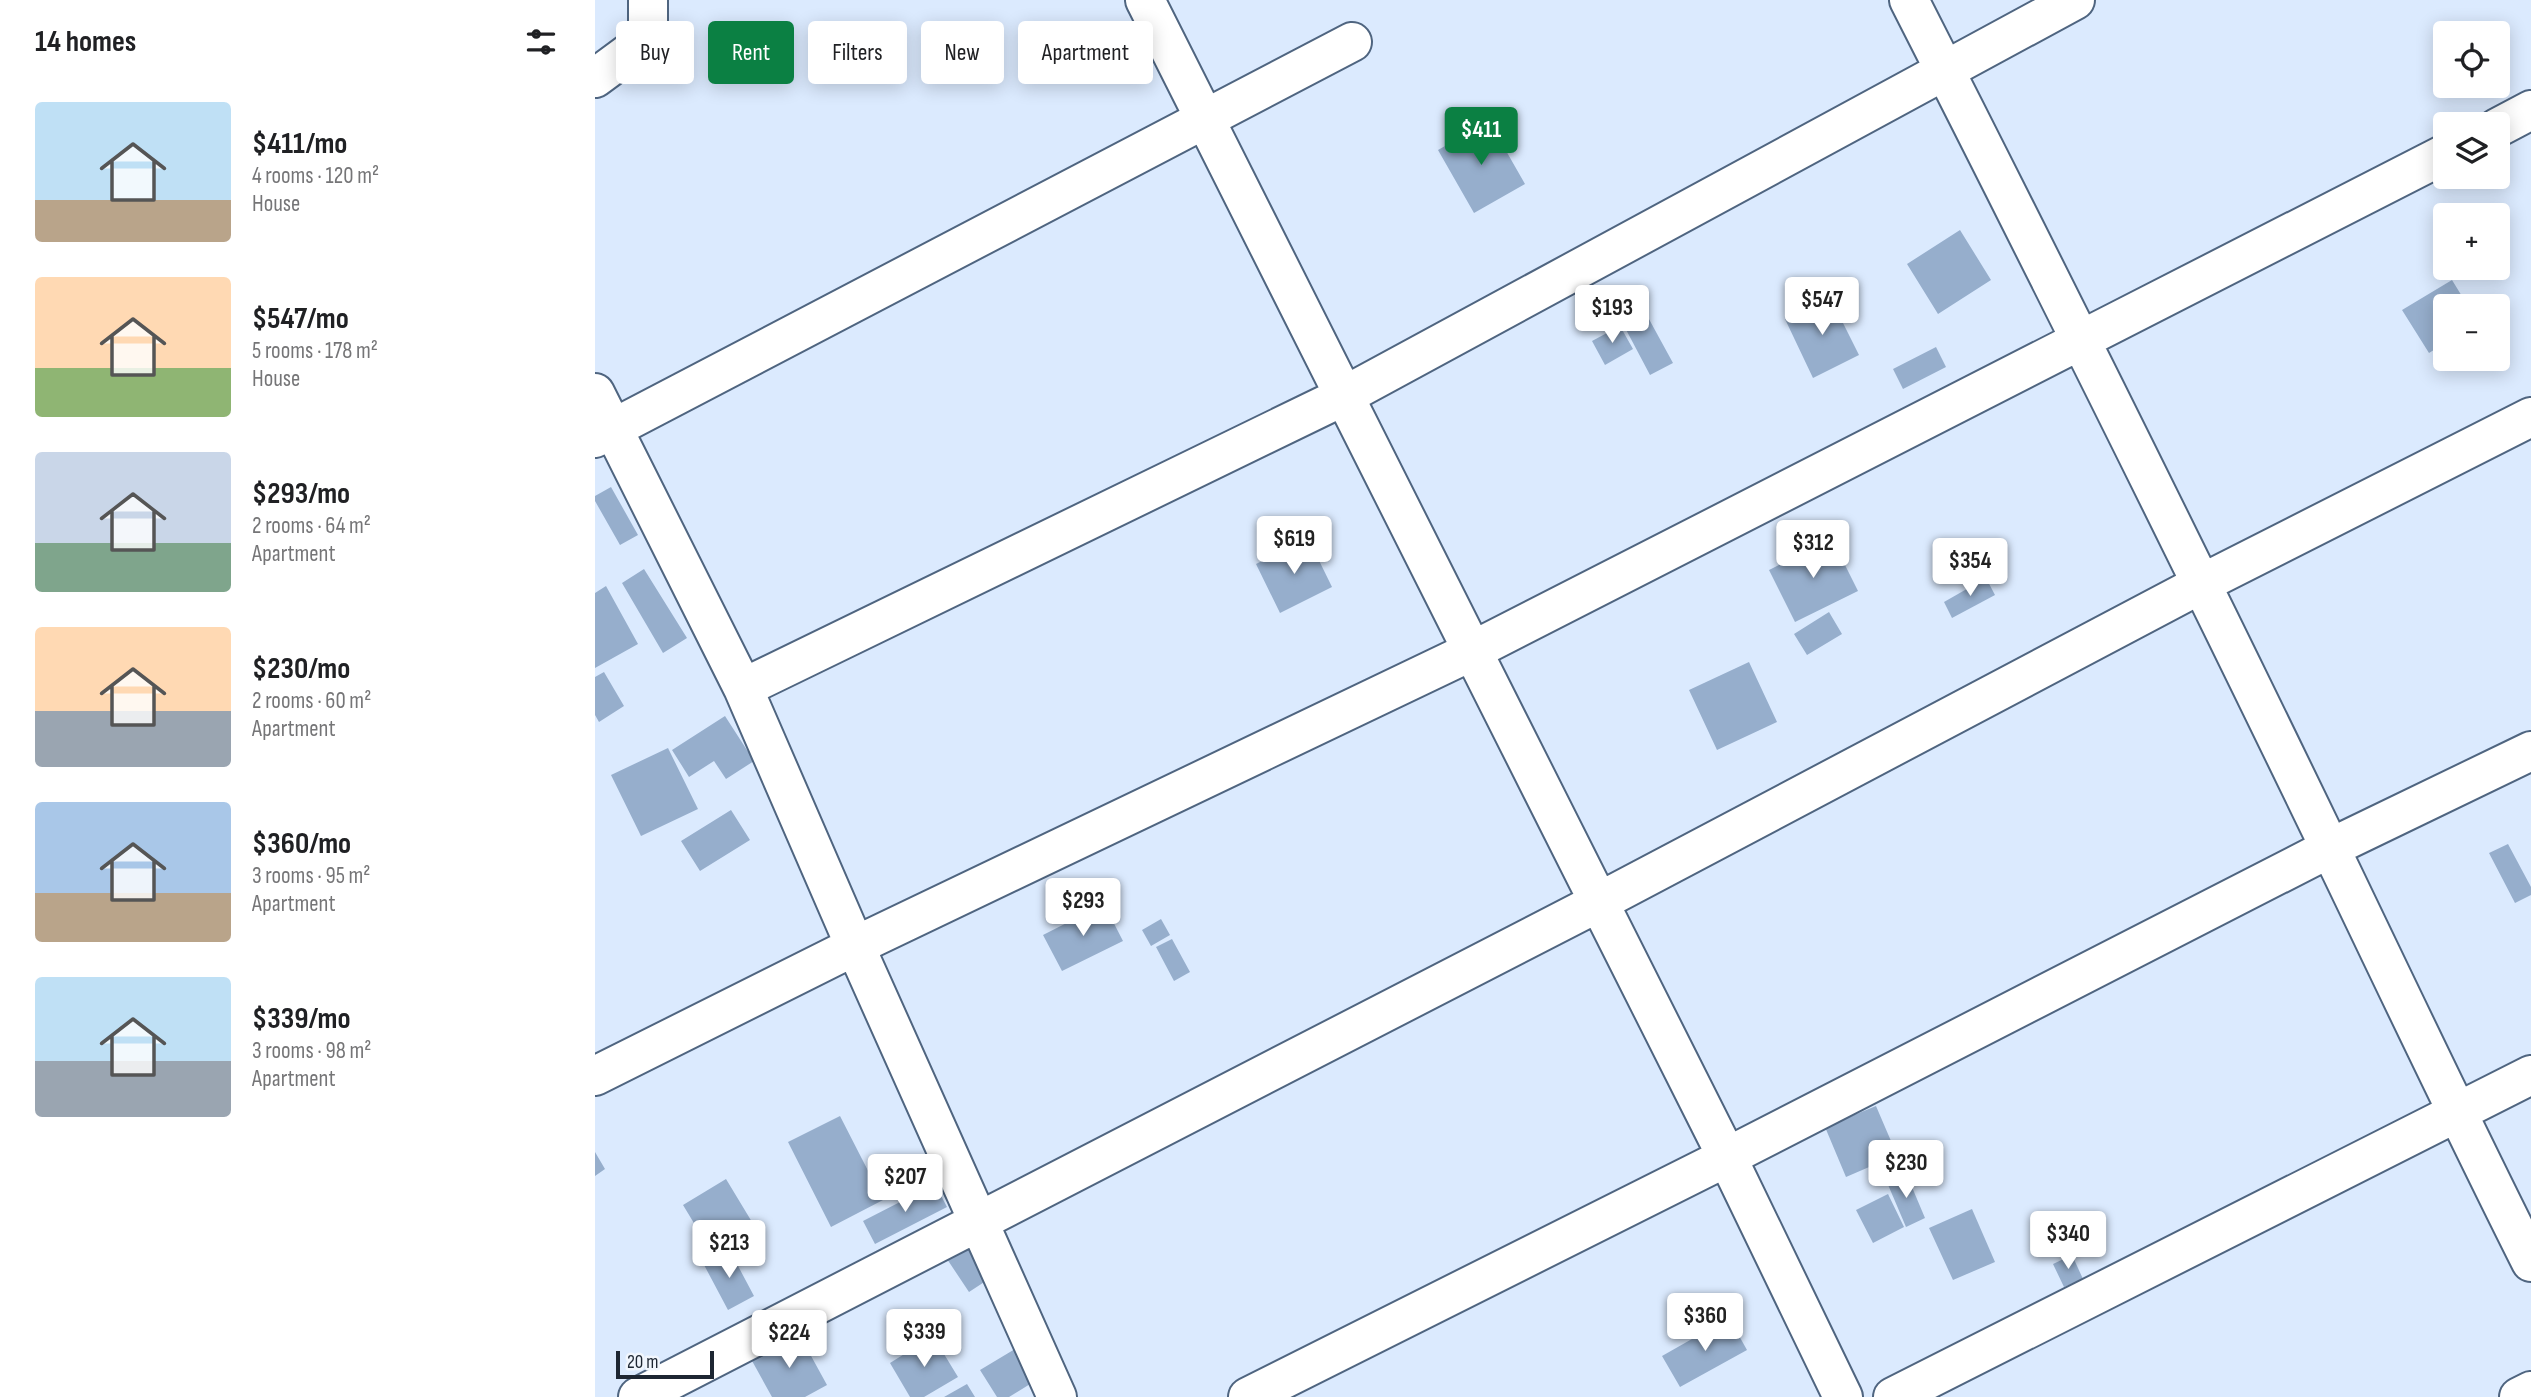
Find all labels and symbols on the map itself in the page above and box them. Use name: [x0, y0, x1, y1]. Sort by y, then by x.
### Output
pin: $411: [1440, 108, 1522, 167]
pin: $547: [1781, 278, 1863, 337]
pin: $193: [1571, 286, 1653, 345]
pin: $619: [1253, 516, 1335, 576]
pin: $312: [1772, 520, 1854, 580]
pin: $354: [1929, 538, 2011, 598]
pin: $293: [1042, 878, 1124, 938]
pin: $230: [1865, 1140, 1947, 1200]
pin: $207: [864, 1154, 946, 1214]
pin: $340: [2027, 1212, 2109, 1271]
pin: $213: [688, 1220, 770, 1280]
pin: $360: [1664, 1294, 1746, 1353]
pin: $224: [748, 1310, 830, 1370]
pin: $339: [883, 1310, 965, 1369]
scale bar: [616, 1348, 714, 1380]

